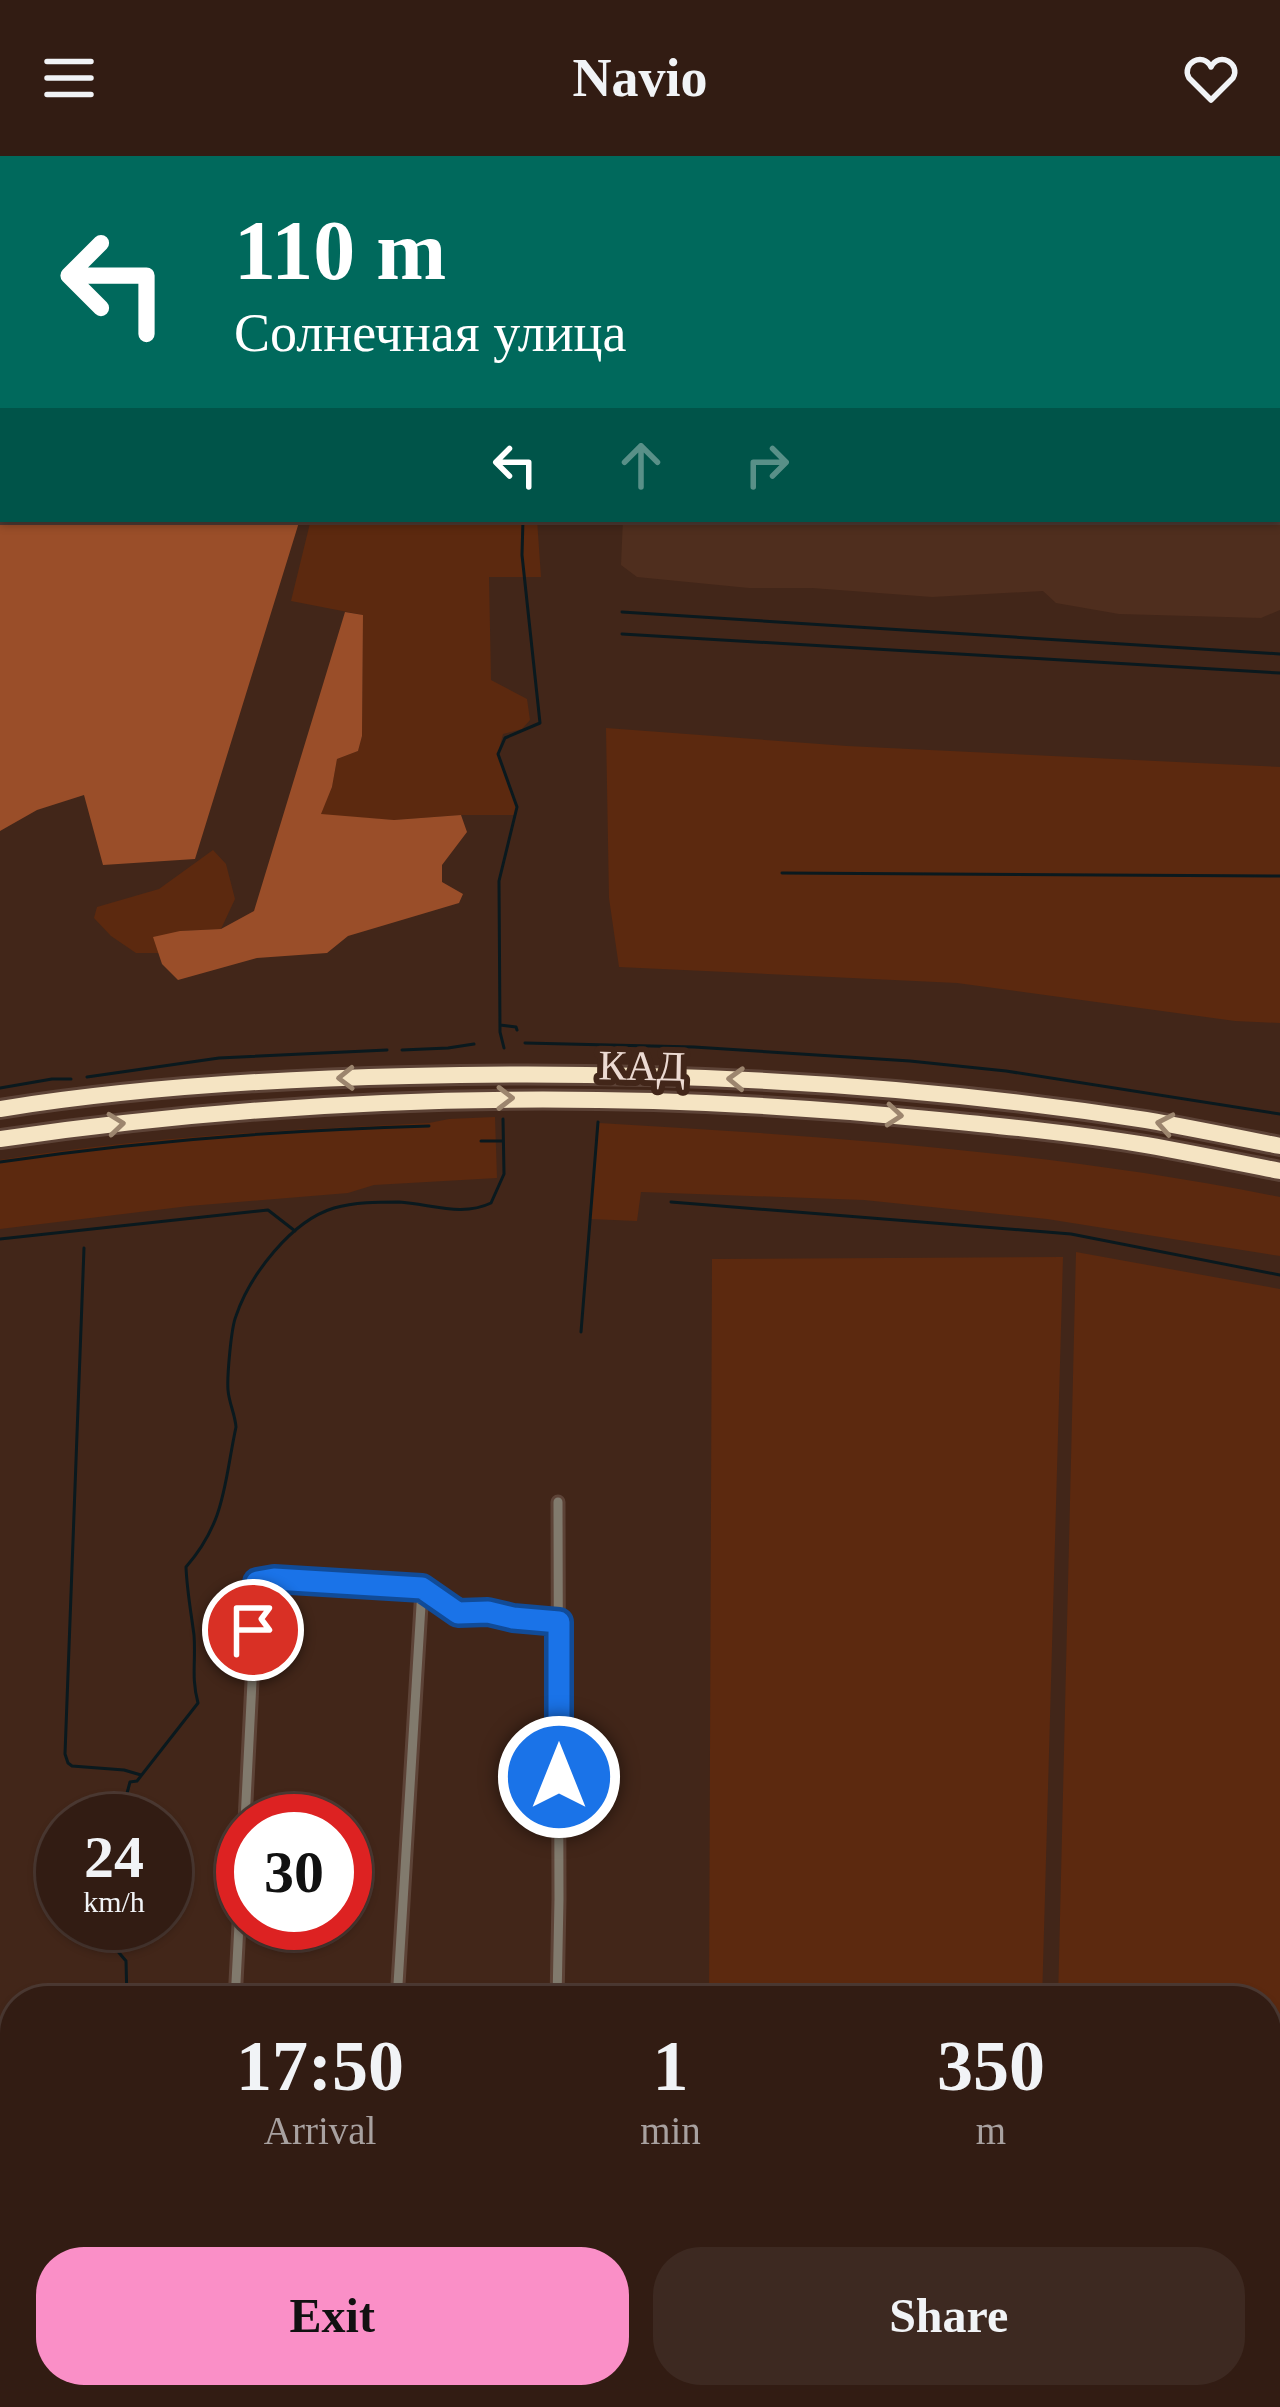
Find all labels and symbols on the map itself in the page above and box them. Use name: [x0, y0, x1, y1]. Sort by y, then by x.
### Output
street label: КАД: [598, 1042, 686, 1090]
one-way arrow: [336, 1064, 355, 1090]
one-way arrow: [726, 1066, 745, 1092]
one-way arrow: [496, 1085, 515, 1111]
one-way arrow: [885, 1102, 904, 1128]
one-way arrow: [107, 1112, 126, 1137]
one-way arrow: [1155, 1112, 1175, 1138]
pin: [202, 1579, 304, 1681]
position arrow: [496, 1714, 622, 1840]
speed limit sign: 30: [216, 1794, 372, 1950]

